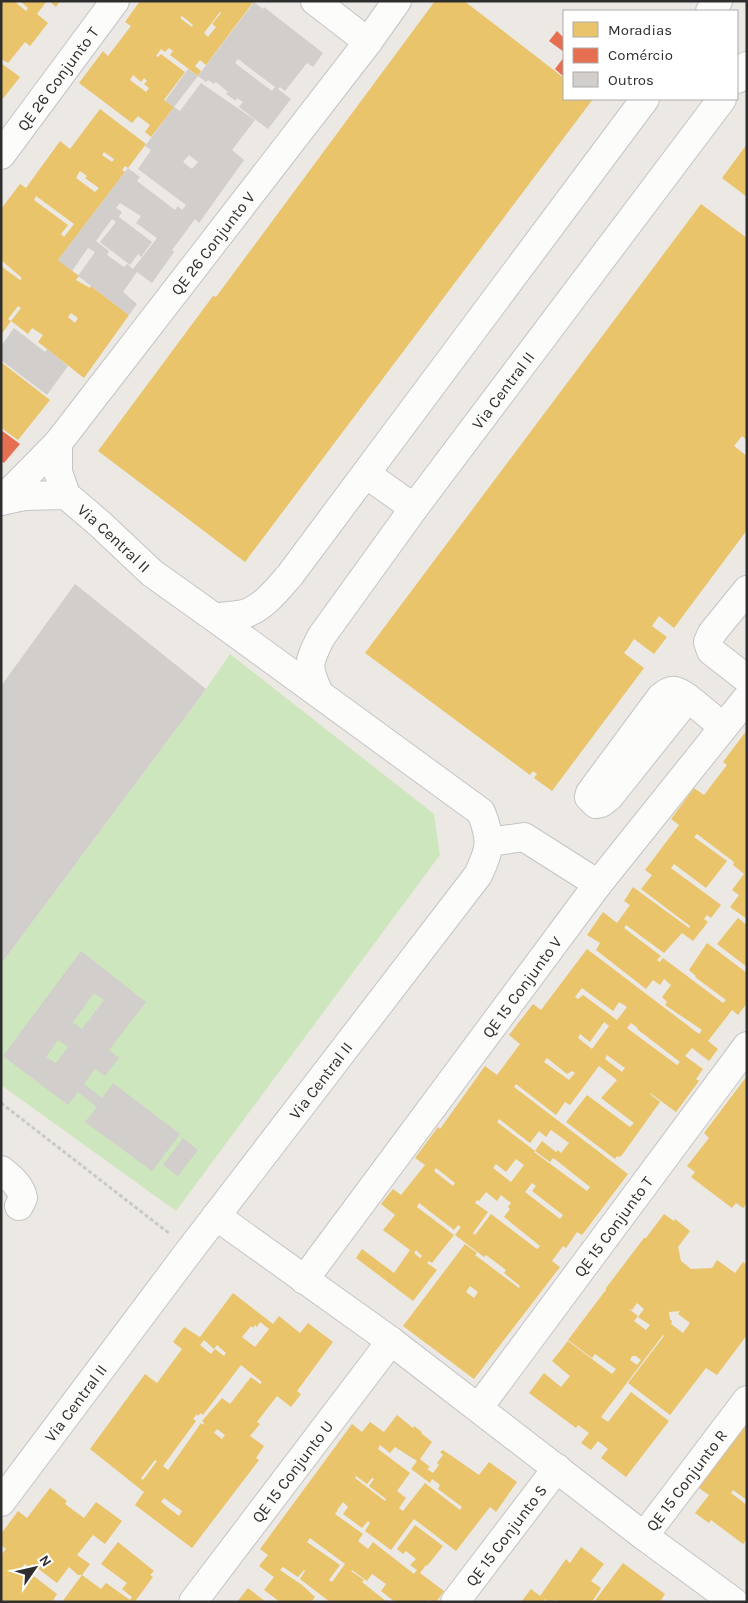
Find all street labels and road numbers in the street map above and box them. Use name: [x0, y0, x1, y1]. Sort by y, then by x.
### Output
street label: QE 26 Conjunto T: [13, 23, 102, 134]
street label: QE 26 Conjunto V: [167, 188, 259, 299]
street label: Via Central II: [467, 348, 538, 433]
street label: Via Central II: [74, 500, 154, 576]
street label: QE 15 Conjunto V: [478, 932, 565, 1041]
street label: Via Central II: [285, 1038, 356, 1123]
street label: QE 15 Conjunto T: [570, 1172, 657, 1280]
street label: Via Central II: [40, 1360, 111, 1445]
street label: QE 15 Conjunto U: [247, 1417, 337, 1526]
street label: QE 15 Conjunto R: [642, 1426, 731, 1535]
street label: QE 15 Conjunto S: [461, 1481, 550, 1590]

